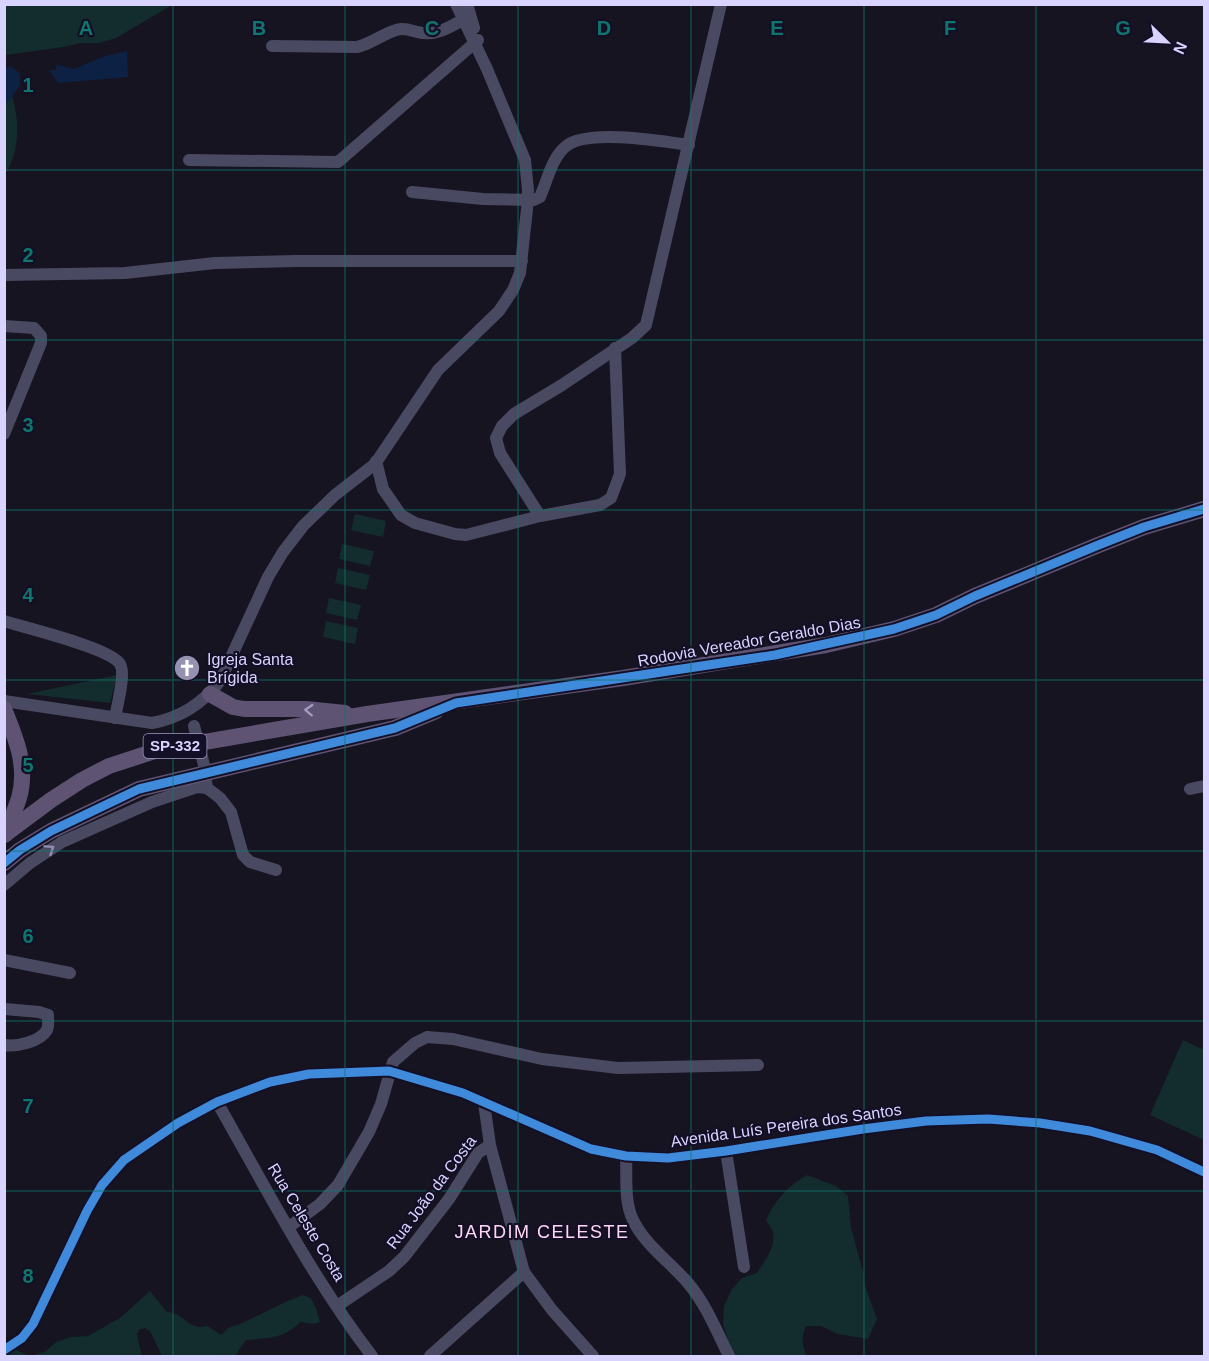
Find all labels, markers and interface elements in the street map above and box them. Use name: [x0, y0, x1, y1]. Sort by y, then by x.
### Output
north arrow: [1137, 12, 1197, 72]
text: A: [79, 17, 93, 39]
text: B: [252, 17, 266, 39]
text: C: [425, 17, 439, 39]
text: D: [597, 17, 611, 39]
text: E: [770, 17, 784, 39]
text: F: [944, 17, 956, 39]
text: G: [1115, 17, 1131, 39]
text: N: [1170, 39, 1190, 57]
text: 1: [22, 74, 34, 96]
text: 2: [22, 244, 34, 266]
text: 3: [22, 414, 34, 436]
text: 4: [22, 584, 34, 606]
street label: Rodovia Vereador Geraldo Dias: [636, 614, 862, 669]
place label: Igreja Santa Brígida: [207, 651, 293, 686]
church icon: Igreja Santa Brígida: [172, 653, 202, 683]
one-way arrow: [304, 703, 313, 716]
road number: SP-332: [144, 734, 207, 758]
text: 5: [22, 754, 34, 776]
one-way arrow: [44, 846, 55, 857]
text: 6: [22, 925, 34, 947]
text: 7: [22, 1095, 34, 1117]
street label: Avenida Luís Pereira dos Santos: [670, 1101, 902, 1150]
street label: Rua João da Costa: [383, 1132, 479, 1252]
street label: Rua Celeste Costa: [265, 1160, 348, 1284]
district label: JARDIM CELESTE: [454, 1222, 630, 1242]
text: 8: [22, 1265, 34, 1287]

